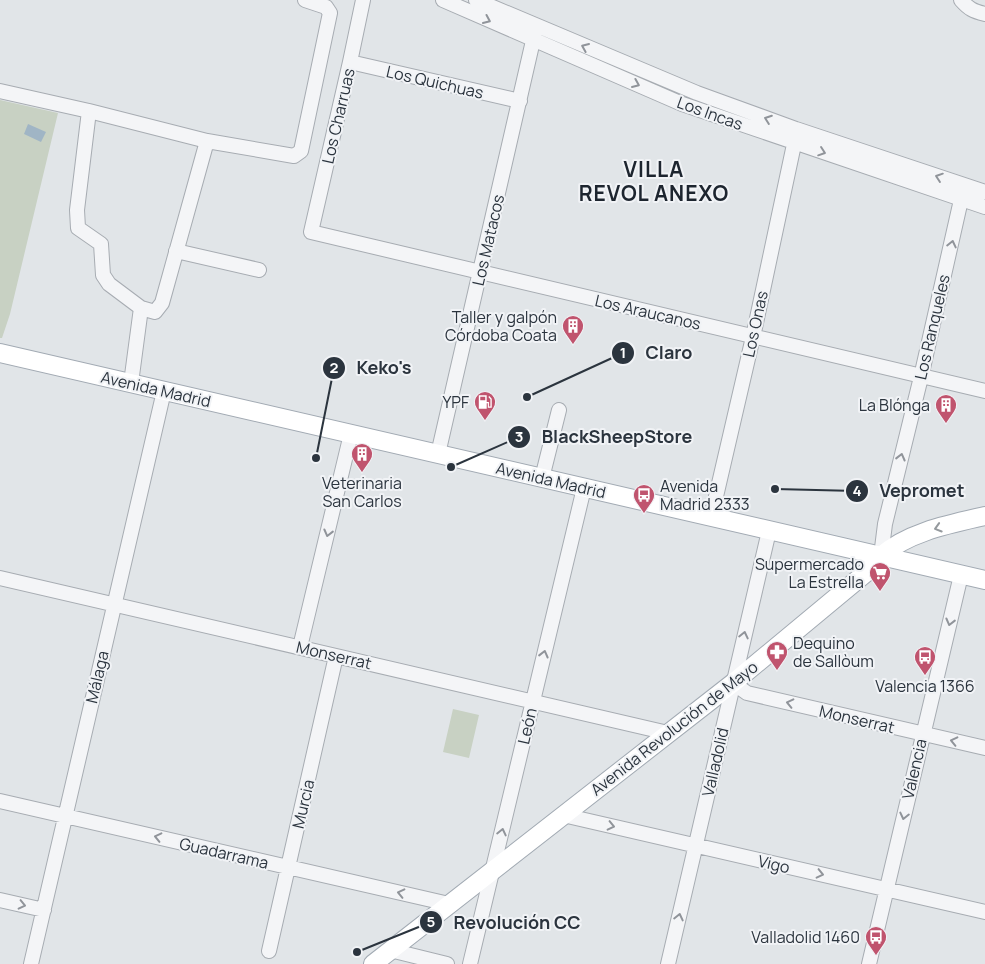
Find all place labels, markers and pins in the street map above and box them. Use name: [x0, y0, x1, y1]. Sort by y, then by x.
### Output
place label: Taller y galpón Córdoba Coata: [445, 306, 557, 346]
building icon: Taller y galpón Córdoba Coata: [561, 314, 585, 345]
callout: Claro: [611, 336, 703, 369]
callout: Keko's: [322, 352, 422, 385]
fuel station icon: YPF: [473, 390, 497, 421]
place label: YPF: [442, 391, 469, 413]
building icon: La Blónga: [934, 393, 958, 424]
place label: La Blónga: [859, 394, 930, 416]
callout: BlackSheepStore: [507, 420, 702, 453]
building icon: Veterinaria San Carlos: [350, 442, 374, 473]
place label: Veterinaria San Carlos: [322, 472, 402, 512]
callout: Vepromet: [845, 474, 975, 507]
place label: Avenida Madrid 2333: [660, 475, 750, 515]
bus stop icon: Avenida Madrid 2333: [632, 483, 656, 514]
place label: Supermercado La Estrella: [755, 553, 864, 593]
supermarket icon: Supermercado La Estrella: [868, 561, 892, 592]
place label: Dequino de Sallòum: [793, 632, 874, 672]
pharmacy icon: Dequino de Sallòum: [765, 640, 789, 671]
bus stop icon: Valencia 1366: [913, 645, 937, 676]
place label: Valencia 1366: [875, 675, 975, 697]
callout: Revolución CC: [419, 906, 591, 939]
bus stop icon: Valladolid 1460: [864, 925, 888, 956]
place label: Valladolid 1460: [751, 926, 860, 948]

